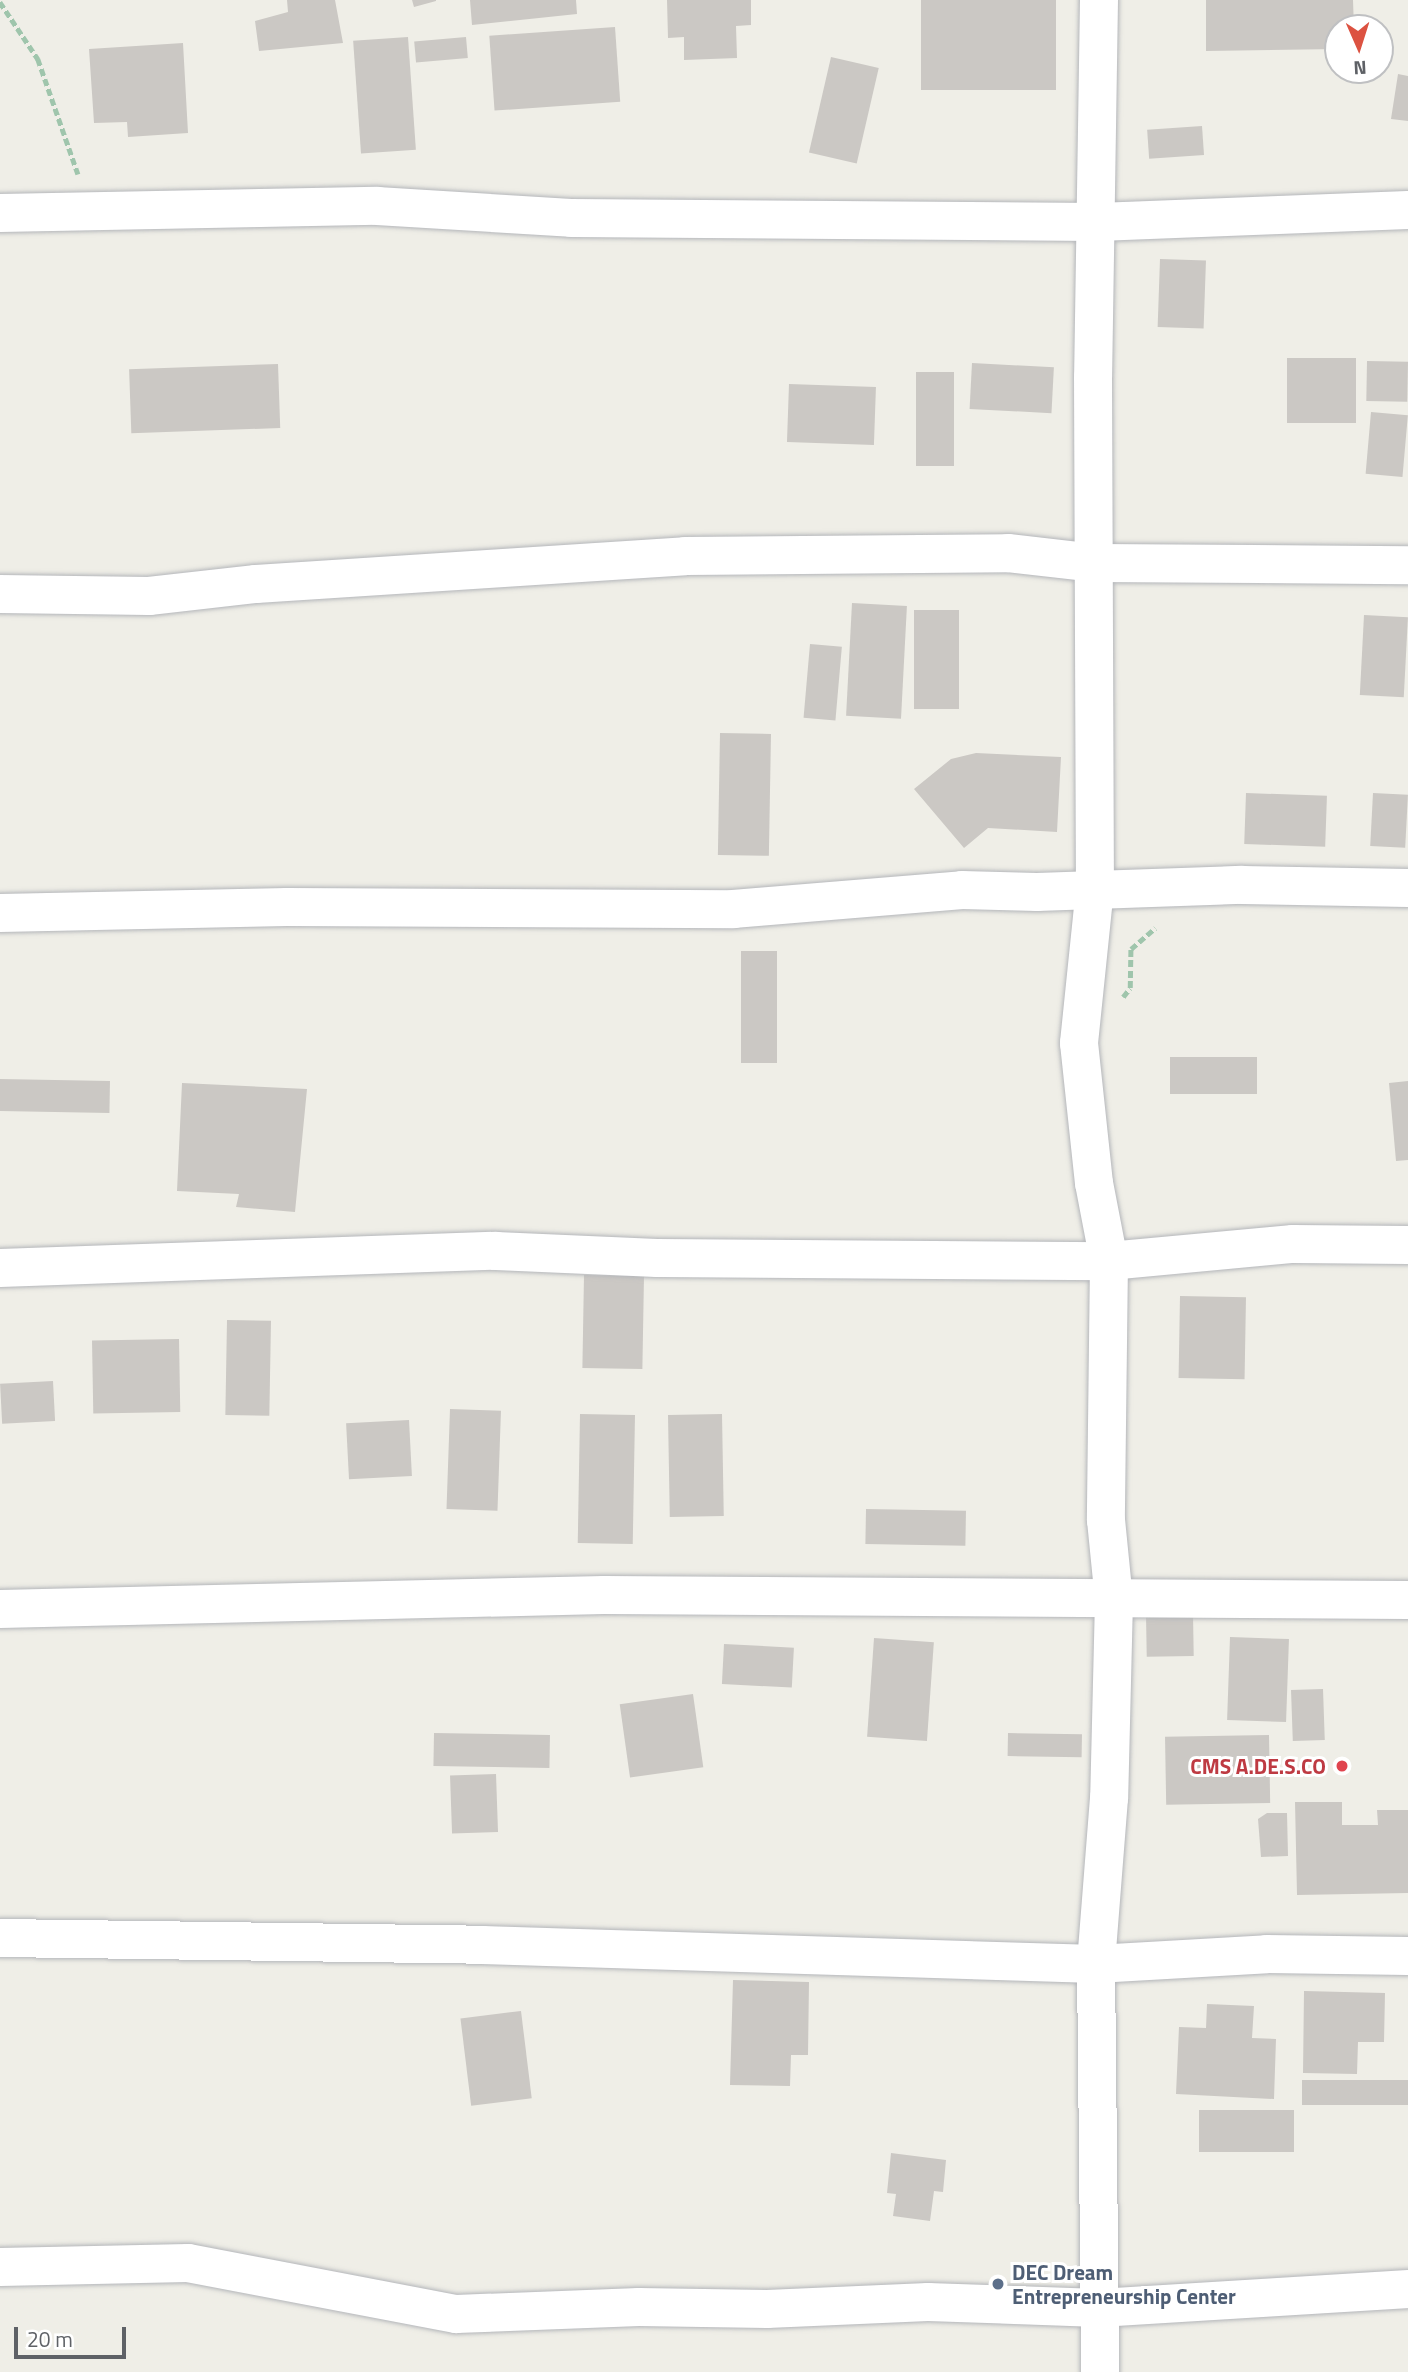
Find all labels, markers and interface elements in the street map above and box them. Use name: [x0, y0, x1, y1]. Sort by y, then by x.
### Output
north arrow: [1324, 14, 1394, 84]
text: N: [1353, 54, 1367, 83]
place label: CMS A.DE.S.CO: [1190, 1753, 1326, 1779]
marker: CMS A.DE.S.CO: [1332, 1756, 1352, 1776]
place label: DEC Dream Entrepreneurship Center: [1012, 2259, 1236, 2309]
marker: DEC Dream Entrepreneurship Center: [990, 2276, 1006, 2292]
scale bar: [18, 2312, 130, 2356]
text: 20 m: [27, 2323, 73, 2355]

